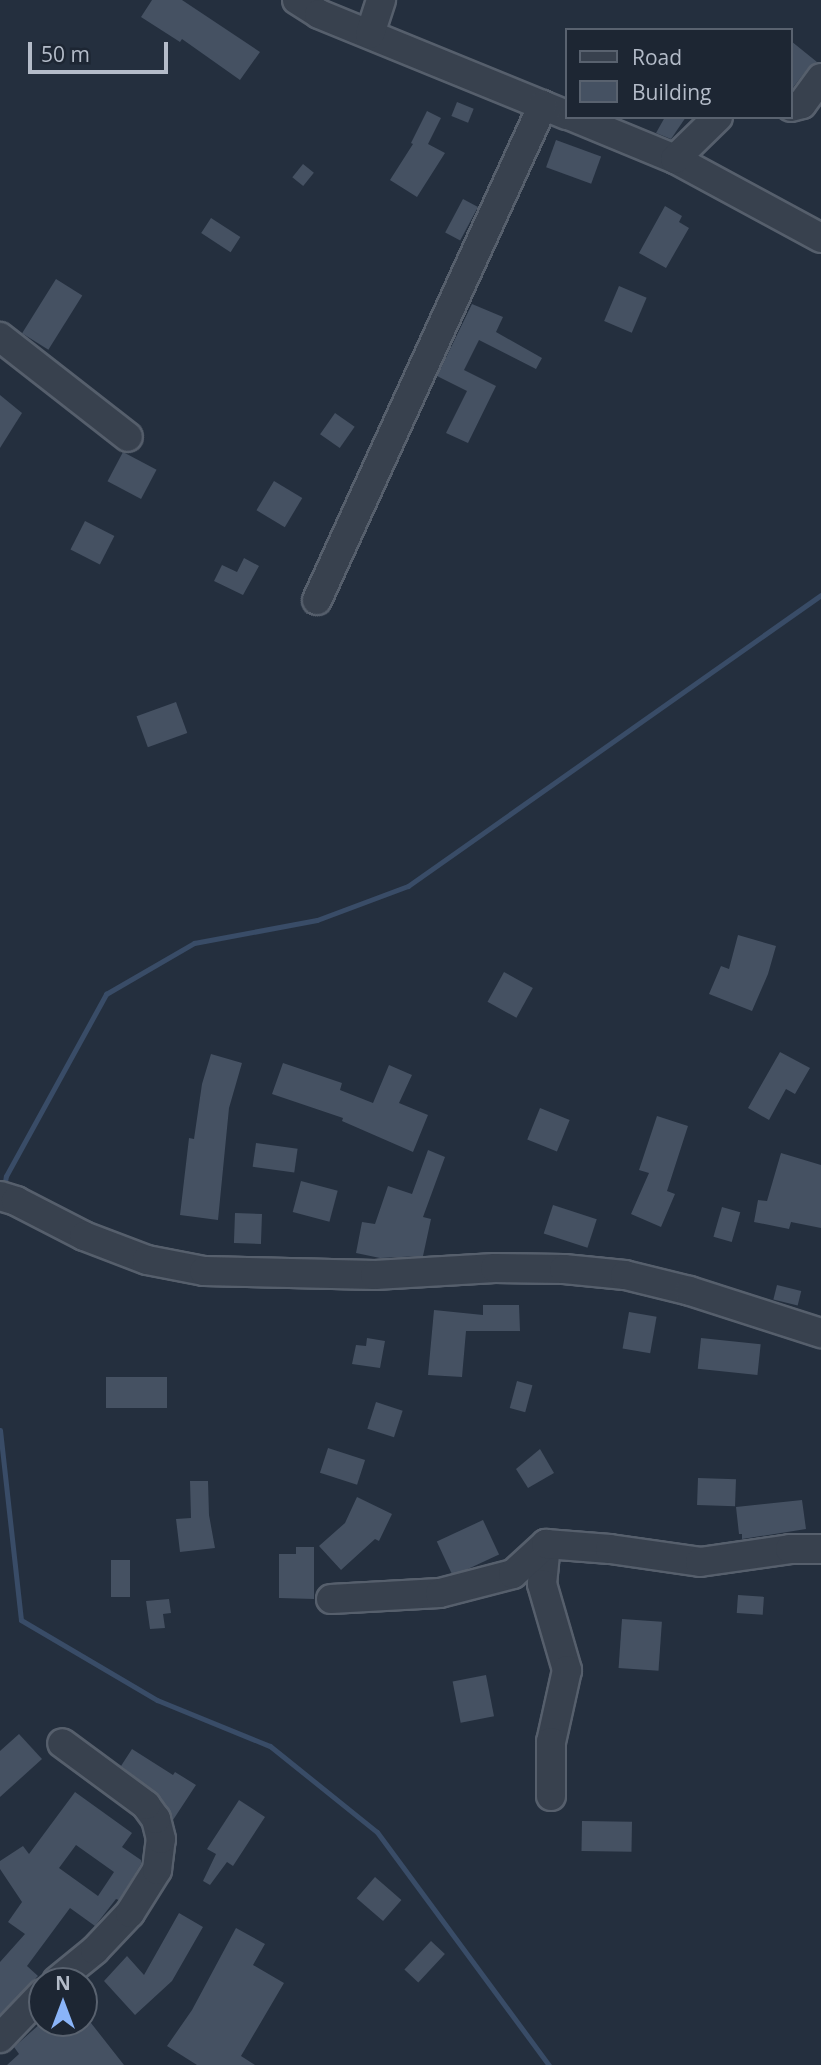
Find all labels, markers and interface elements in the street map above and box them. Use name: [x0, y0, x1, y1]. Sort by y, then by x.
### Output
scale bar: [32, 28, 172, 72]
legend: [566, 28, 793, 119]
text: 50 m: [41, 40, 90, 68]
text: Road: [632, 43, 682, 71]
text: Building: [632, 78, 711, 106]
north arrow: [28, 1967, 98, 2037]
text: N: [55, 1970, 71, 1996]

